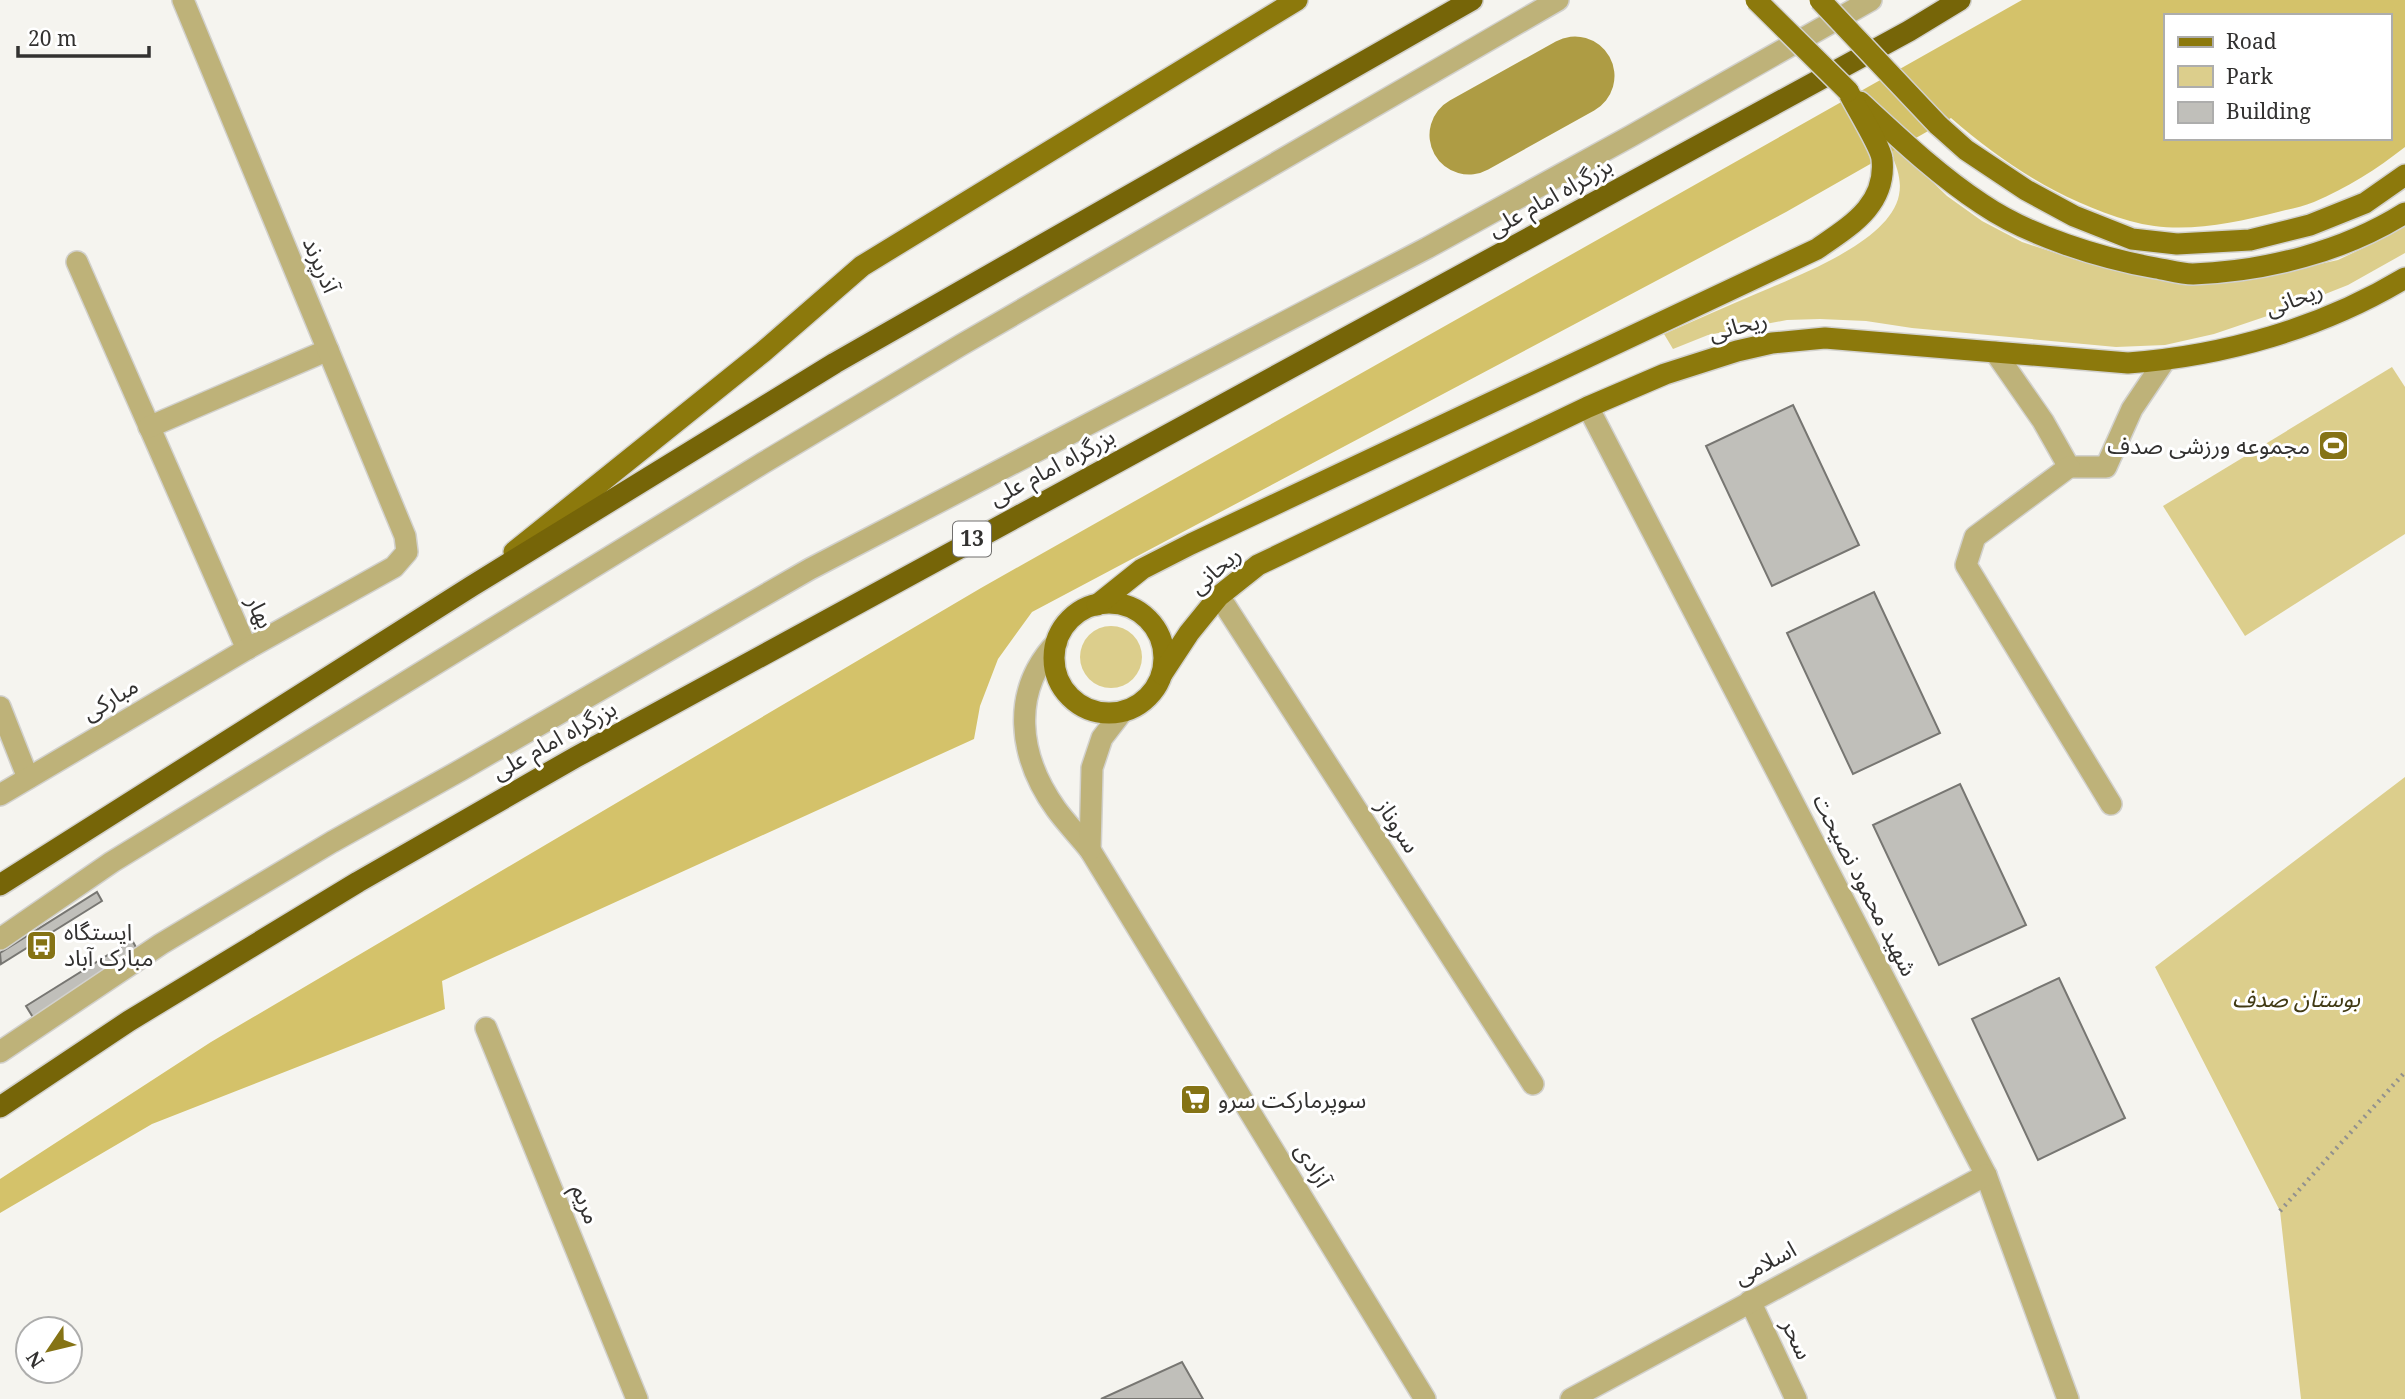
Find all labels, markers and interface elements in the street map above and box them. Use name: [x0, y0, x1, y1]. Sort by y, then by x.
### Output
scale bar: [18, 14, 149, 58]
legend: [2164, 14, 2391, 140]
text: 20 m: [28, 24, 77, 52]
text: Road: [2226, 27, 2277, 55]
text: Park: [2226, 62, 2273, 90]
text: Building: [2226, 97, 2311, 125]
street label: بزرگراه امام علی: [1481, 149, 1619, 246]
street label: آذرپرند: [296, 232, 348, 299]
street label: ریحانی: [2260, 273, 2327, 323]
street label: ریحانی: [1705, 302, 1770, 348]
street label: بزرگراه امام علی: [983, 420, 1122, 515]
place label: مجموعه ورزشی صدف: [2107, 429, 2310, 461]
sports icon: مجموعه ورزشی صدف: [2316, 429, 2350, 463]
road number: 13: [953, 522, 991, 556]
street label: ریحانی: [1182, 538, 1247, 601]
street label: بهار: [239, 589, 282, 633]
street label: مبارکی: [75, 669, 144, 727]
street label: بزرگراه امام علی: [485, 692, 623, 789]
street label: شهید محمود نصیحت: [1806, 788, 1926, 981]
street label: سروناز: [1369, 791, 1428, 859]
place label: ایستگاه مبارک آباد: [64, 915, 154, 973]
bus stop icon: ایستگاه مبارک آباد: [24, 928, 58, 962]
park label: بوستان صدف: [2232, 982, 2361, 1014]
supermarket icon: سوپرمارکت سرو: [1178, 1083, 1212, 1117]
place label: سوپرمارکت سرو: [1218, 1083, 1366, 1115]
street label: آزادی: [1288, 1136, 1340, 1194]
street label: مریم: [563, 1179, 609, 1229]
street label: اسلامی: [1728, 1232, 1801, 1292]
street label: سحر: [1774, 1312, 1821, 1364]
north arrow: [14, 1315, 84, 1385]
text: N: [20, 1346, 50, 1373]

